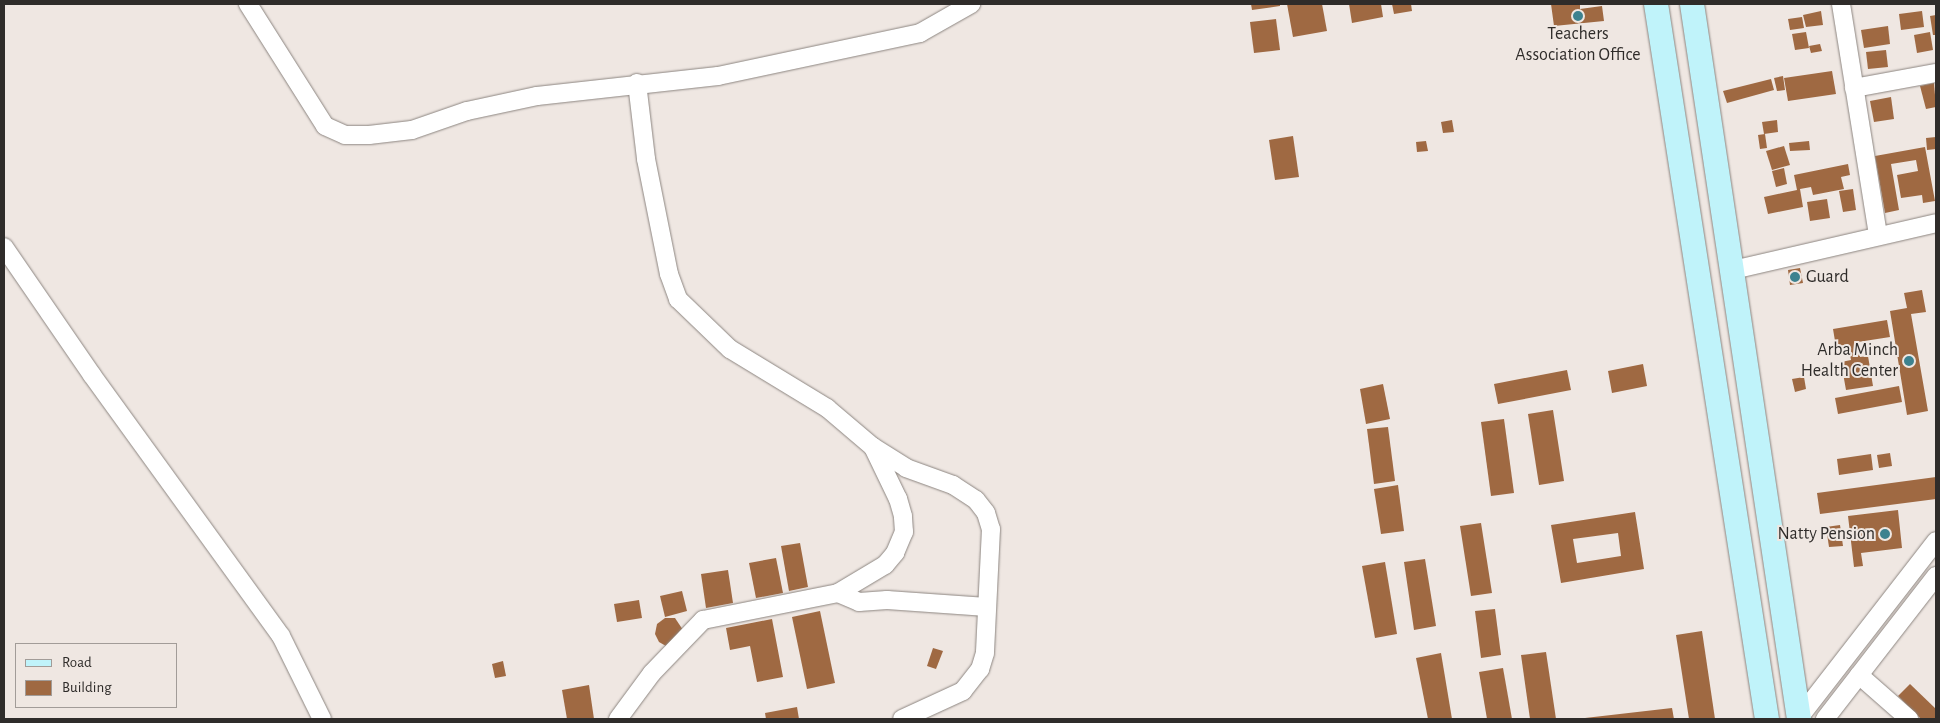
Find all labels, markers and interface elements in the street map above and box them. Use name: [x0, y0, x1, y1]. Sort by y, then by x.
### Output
marker: Teachers Association Office: [1572, 10, 1584, 22]
place label: Teachers Association Office: [1515, 24, 1641, 66]
place label: Guard: [1806, 266, 1849, 288]
marker: Guard: [1788, 270, 1802, 284]
place label: Arba Minch Health Center: [1801, 340, 1898, 382]
marker: Arba Minch Health Center: [1902, 354, 1916, 368]
place label: Natty Pension: [1777, 523, 1875, 545]
marker: Natty Pension: [1879, 528, 1891, 540]
legend: [15, 643, 178, 708]
text: Road: [62, 655, 92, 670]
text: Building: [62, 680, 112, 695]

